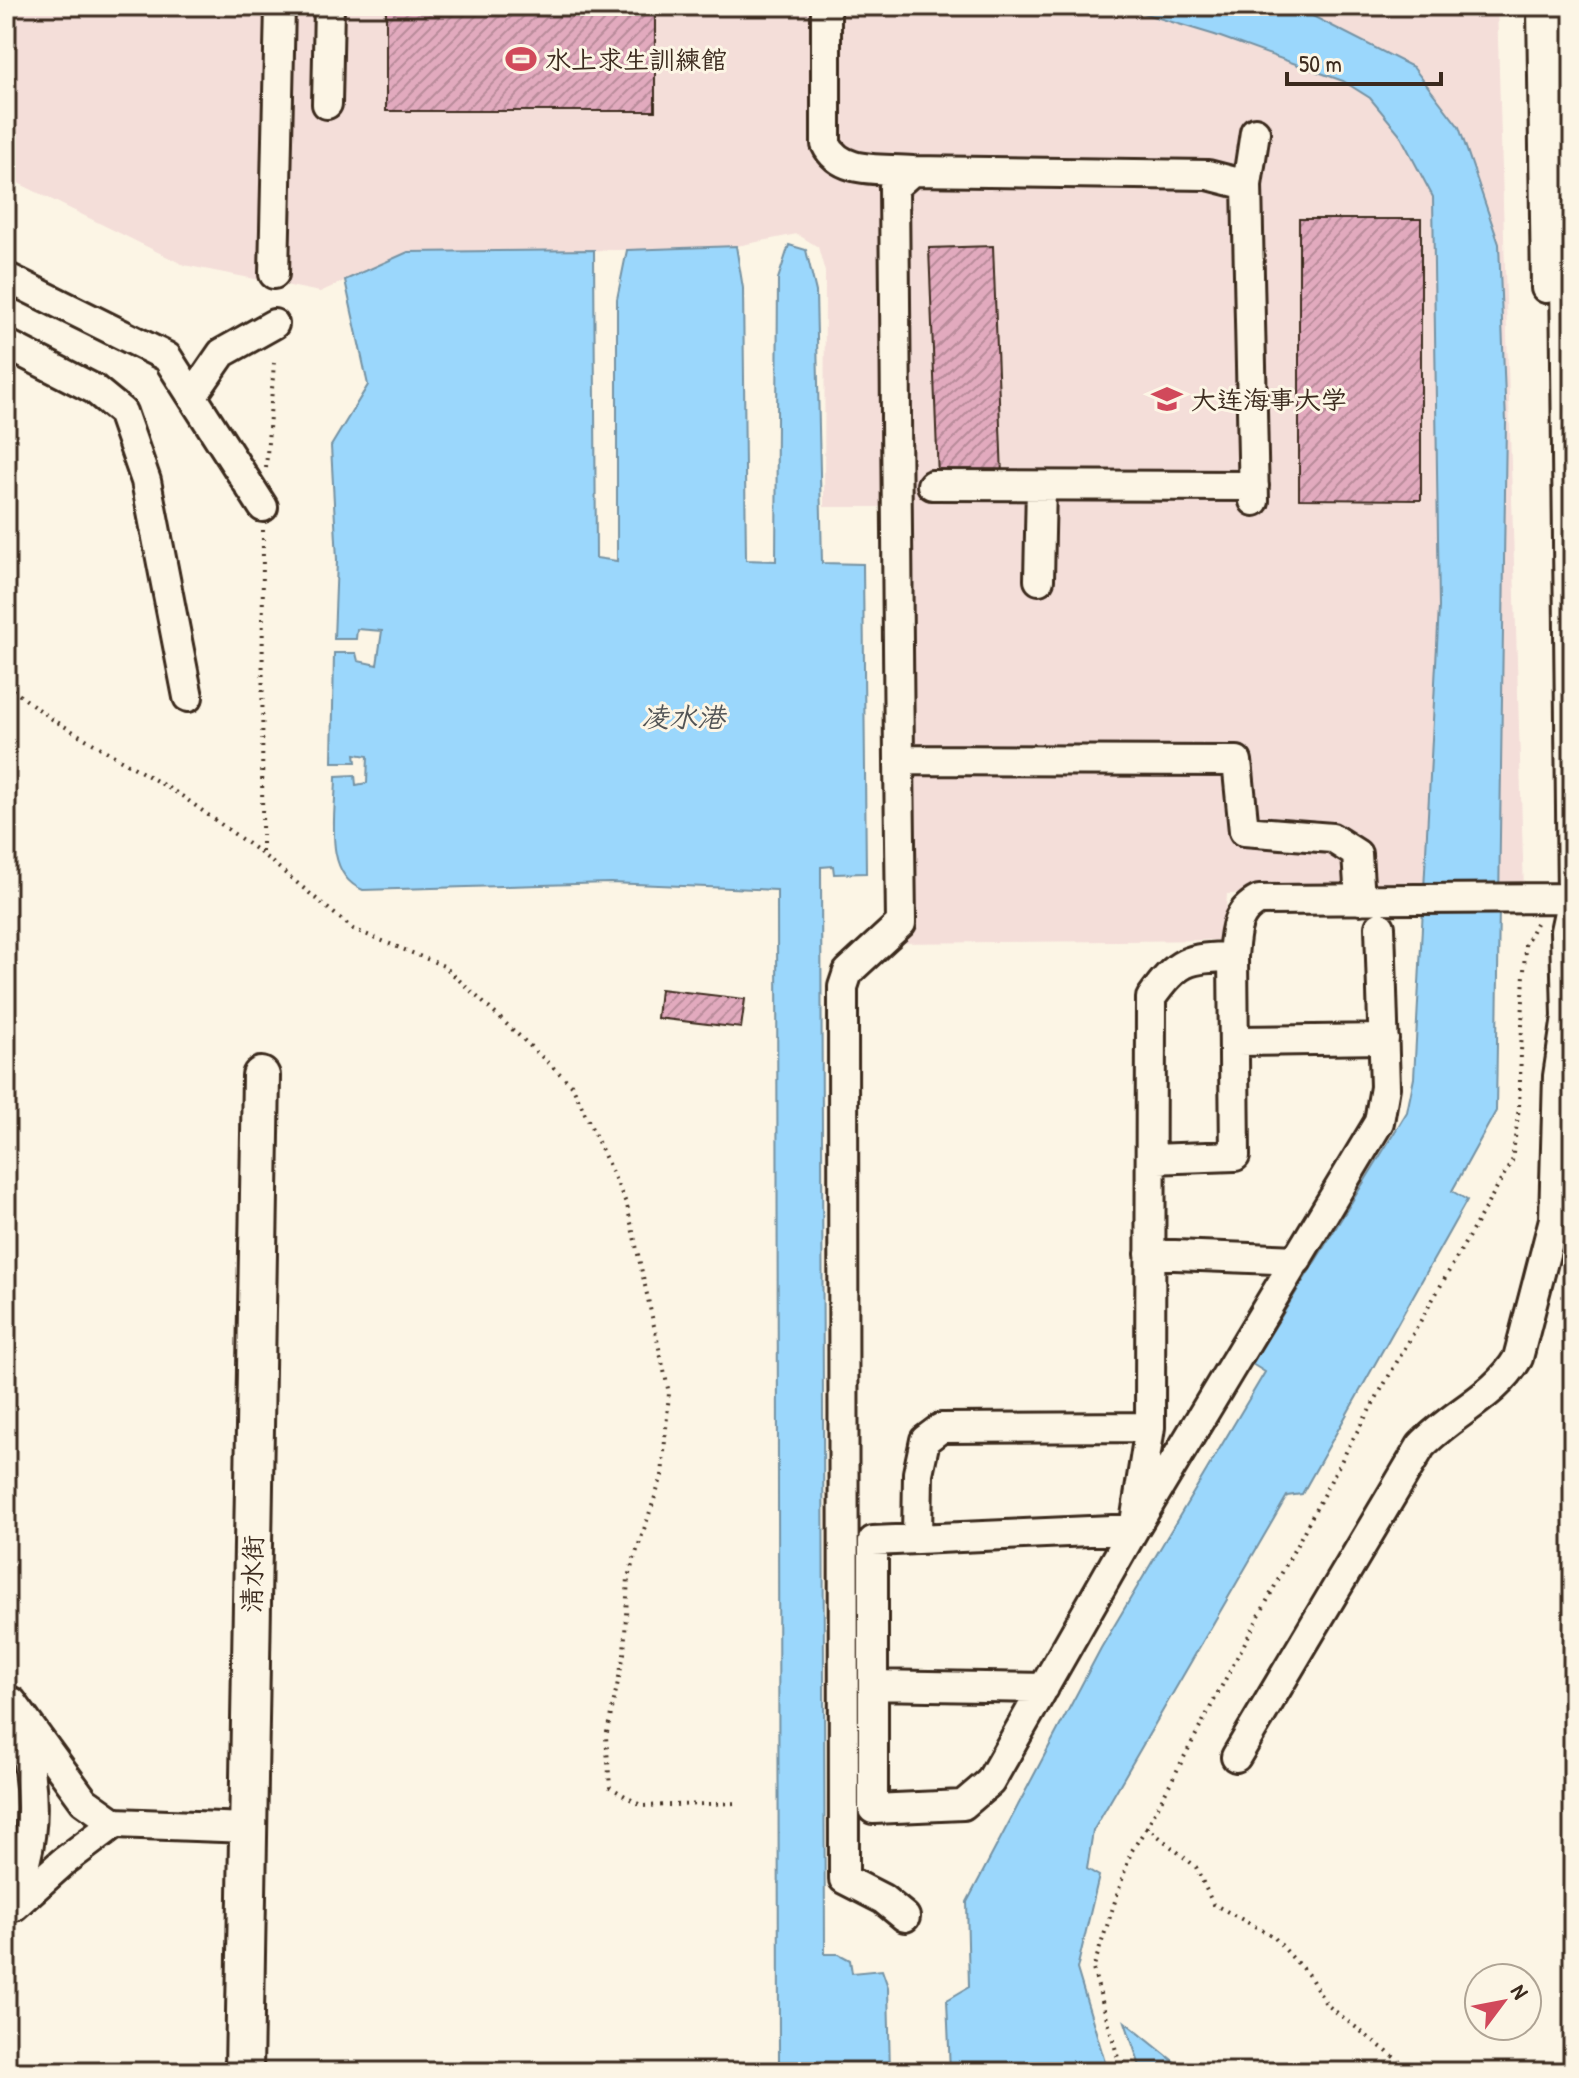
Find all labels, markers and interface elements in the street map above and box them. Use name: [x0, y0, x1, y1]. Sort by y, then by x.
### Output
scale bar: [1287, 36, 1441, 86]
sports icon: 水上求生訓練館: [504, 42, 538, 76]
place label: 水上求生訓練館: [545, 42, 727, 77]
text: 50 m: [1299, 47, 1342, 79]
school or university icon: 大连海事大学: [1150, 382, 1184, 416]
place label: 大连海事大学: [1191, 382, 1347, 417]
water label: 凌水港: [641, 698, 728, 736]
street label: 清水街: [234, 1535, 270, 1613]
north arrow: [1463, 1962, 1543, 2042]
text: N: [1504, 1978, 1536, 2005]

